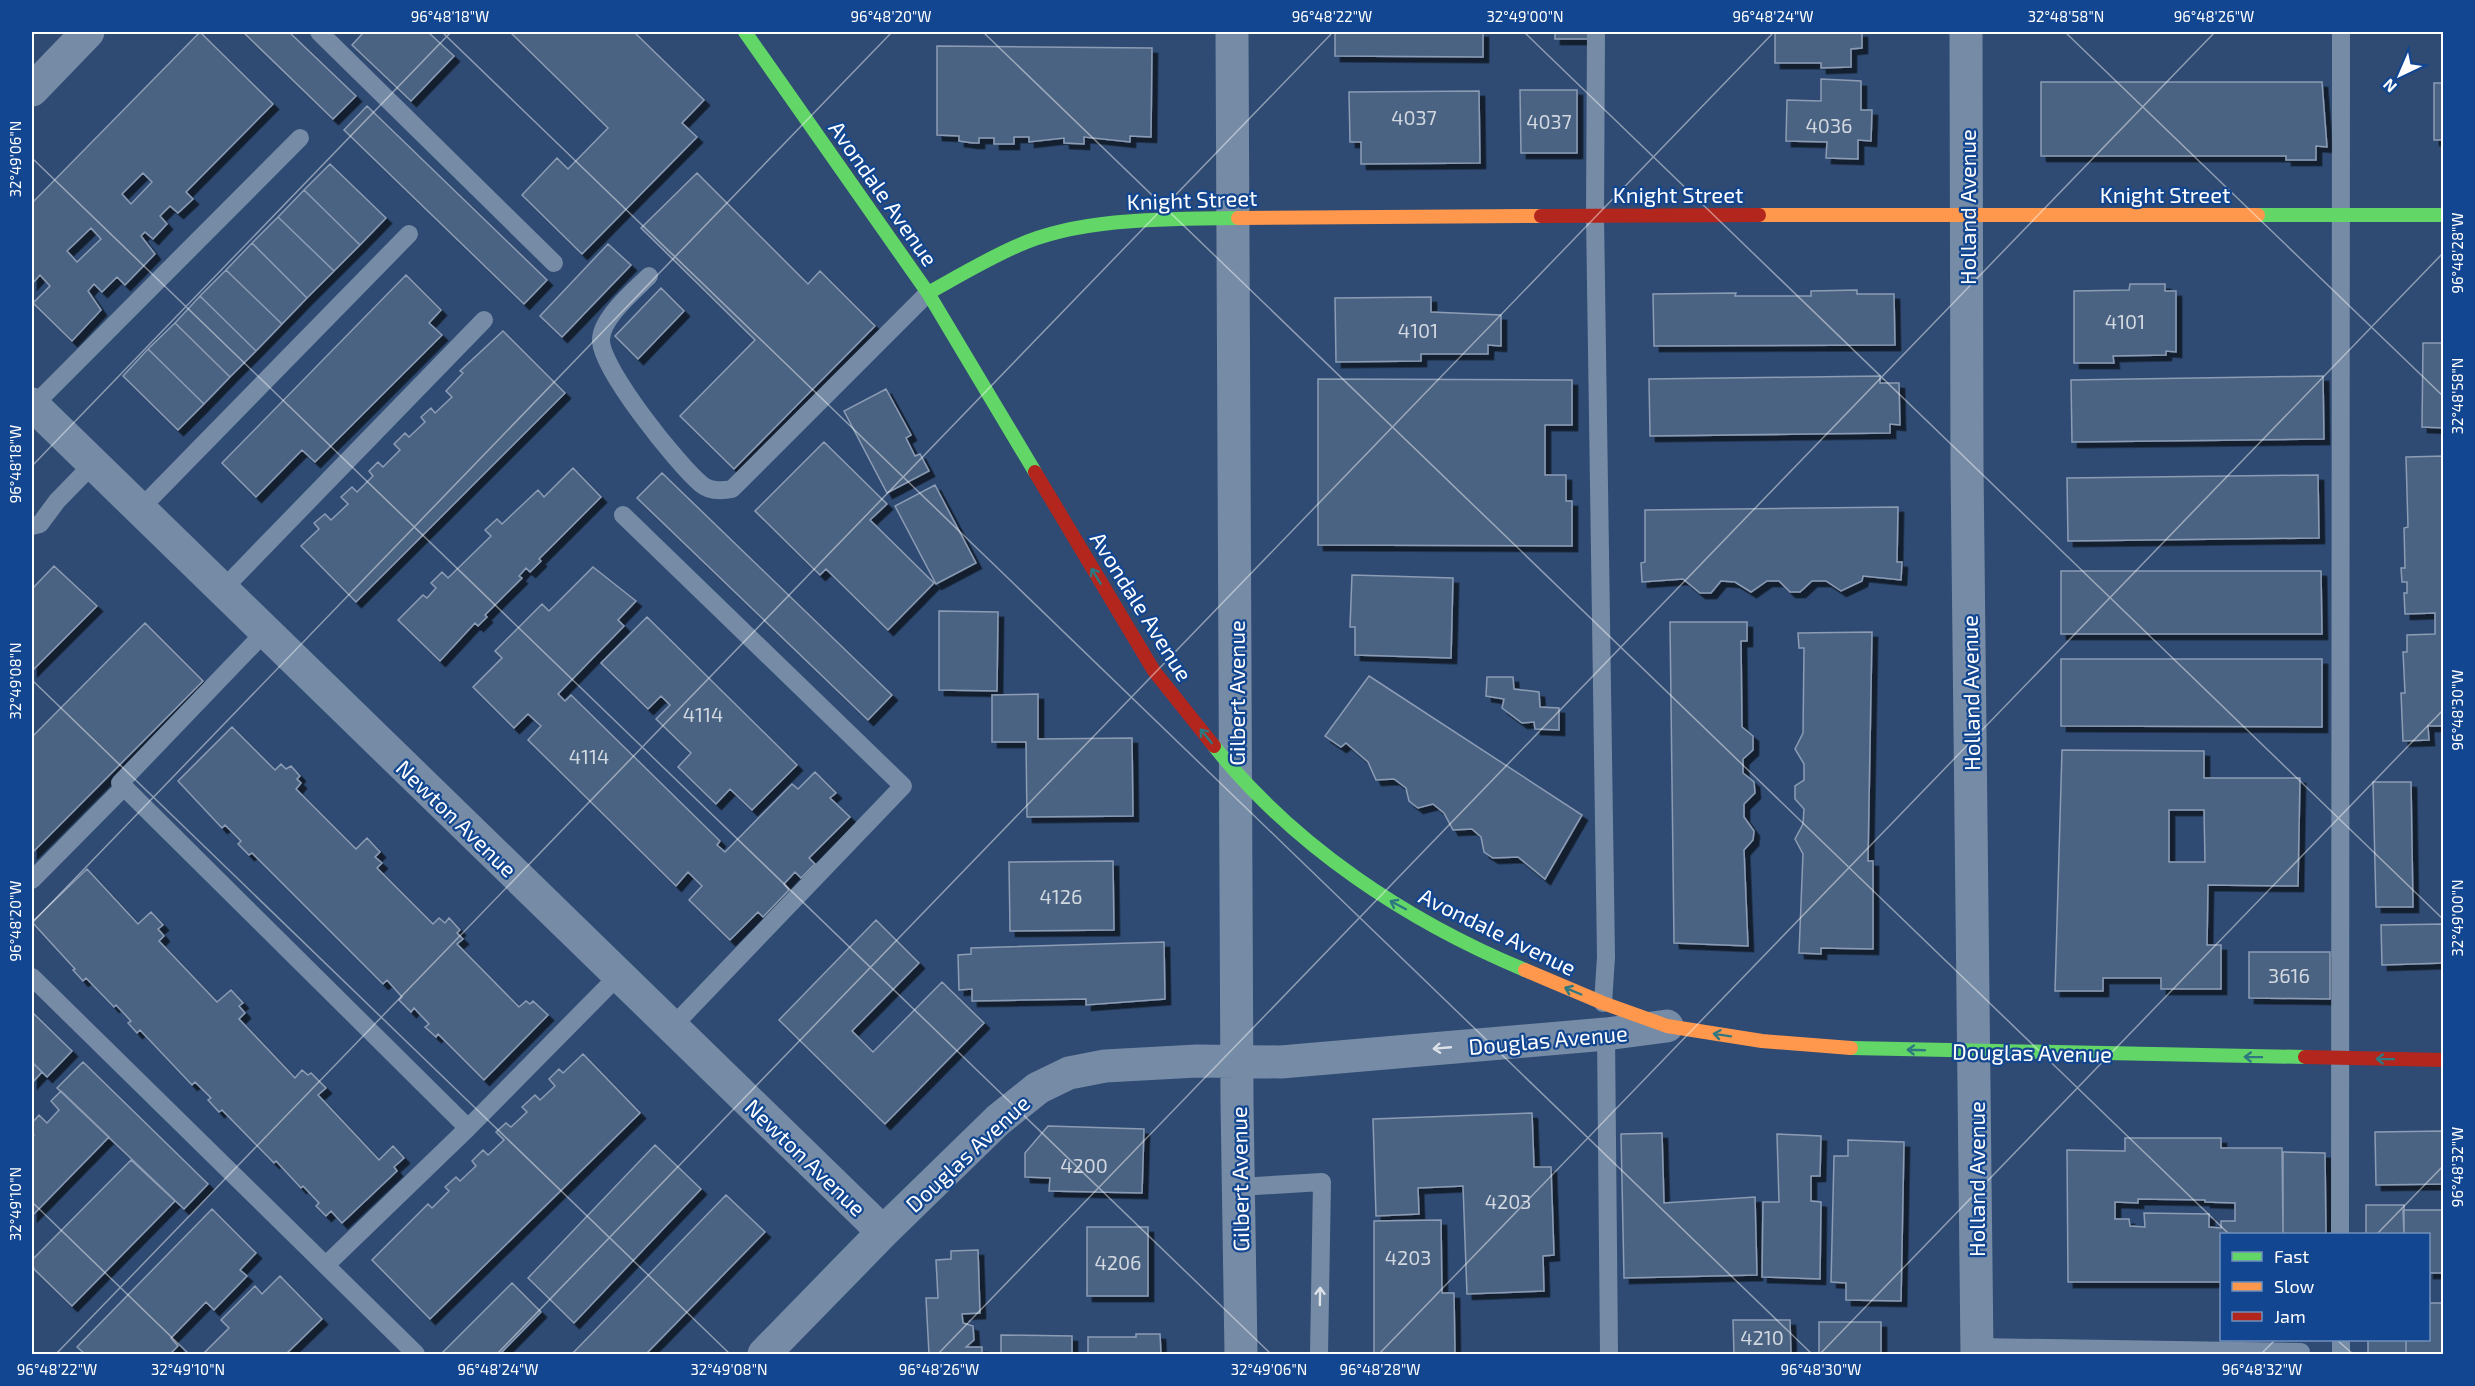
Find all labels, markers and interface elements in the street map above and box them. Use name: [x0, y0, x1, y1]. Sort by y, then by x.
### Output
text: 96°48'18"W: [411, 7, 489, 25]
text: 96°48'20"W: [850, 7, 932, 25]
text: 96°48'22"W: [1292, 7, 1372, 25]
text: 32°49'00"N: [1486, 7, 1564, 25]
text: 96°48'24"W: [1732, 7, 1814, 25]
text: 32°48'58"N: [2028, 7, 2104, 25]
text: 96°48'26"W: [2174, 7, 2254, 25]
north arrow: [2370, 45, 2430, 105]
text: N: [2378, 75, 2400, 97]
house number: 4037: [1391, 105, 1437, 129]
house number: 4037: [1526, 109, 1572, 133]
house number: 4036: [1806, 113, 1852, 137]
street label: Avondale Avenue: [824, 115, 944, 271]
text: 32°49'06"N: [6, 121, 24, 197]
street label: Holland Avenue: [1954, 129, 1980, 285]
street label: Knight Street: [1613, 181, 1743, 207]
street label: Knight Street: [2100, 181, 2230, 207]
street label: Knight Street: [1126, 184, 1258, 214]
text: 96°48'28"W: [2448, 212, 2466, 294]
house number: 4101: [2105, 309, 2145, 333]
house number: 4101: [1398, 318, 1438, 342]
text: 32°48'58"N: [2448, 358, 2466, 434]
text: 96°48'18"W: [6, 425, 24, 503]
street label: Avondale Avenue: [1086, 527, 1198, 685]
one-way arrow: [1090, 568, 1102, 585]
street label: Holland Avenue: [1956, 615, 1984, 771]
street label: Gilbert Avenue: [1223, 620, 1249, 766]
text: 32°49'08"N: [6, 642, 24, 720]
text: 96°48'30"W: [2448, 670, 2466, 750]
house number: 4114: [683, 702, 723, 726]
one-way arrow: [1199, 728, 1212, 744]
house number: 4114: [569, 744, 609, 768]
street label: Newton Avenue: [391, 754, 523, 882]
text: 32°49'00"N: [2448, 879, 2466, 957]
text: 96°48'20"W: [6, 880, 24, 962]
street label: Avondale Avenue: [1415, 882, 1581, 980]
house number: 4126: [1040, 884, 1082, 908]
one-way arrow: [1390, 899, 1408, 910]
house number: 3616: [2268, 963, 2310, 987]
one-way arrow: [1565, 985, 1583, 996]
street label: Douglas Avenue: [1467, 1019, 1629, 1059]
one-way arrow: [1713, 1029, 1733, 1040]
street label: Douglas Avenue: [1952, 1038, 2112, 1066]
one-way arrow: [1433, 1043, 1453, 1054]
one-way arrow: [1907, 1044, 1927, 1055]
one-way arrow: [2244, 1052, 2264, 1063]
one-way arrow: [2376, 1053, 2396, 1065]
street label: Douglas Avenue: [900, 1089, 1034, 1217]
street label: Newton Avenue: [740, 1093, 872, 1221]
street label: Holland Avenue: [1963, 1101, 1989, 1257]
street label: Gilbert Avenue: [1225, 1106, 1253, 1252]
text: 96°48'32"W: [2448, 1127, 2466, 1207]
house number: 4200: [1060, 1153, 1108, 1177]
text: 32°49'10"N: [6, 1167, 24, 1241]
house number: 4203: [1485, 1189, 1531, 1213]
legend: [2220, 1233, 2430, 1341]
house number: 4203: [1385, 1245, 1431, 1269]
text: Fast: [2274, 1245, 2309, 1267]
house number: 4206: [1094, 1250, 1142, 1274]
text: Slow: [2274, 1275, 2315, 1297]
one-way arrow: [1314, 1287, 1326, 1307]
text: Jam: [2274, 1305, 2306, 1327]
house number: 4210: [1740, 1325, 1784, 1349]
text: 96°48'22"W: [17, 1360, 97, 1378]
text: 32°49'10"N: [151, 1360, 225, 1378]
text: 96°48'24"W: [457, 1360, 539, 1378]
text: 32°49'08"N: [690, 1360, 768, 1378]
text: 96°48'26"W: [899, 1360, 979, 1378]
text: 32°49'06"N: [1231, 1360, 1307, 1378]
text: 96°48'28"W: [1339, 1360, 1421, 1378]
text: 96°48'30"W: [1781, 1360, 1861, 1378]
text: 96°48'32"W: [2222, 1360, 2302, 1378]

